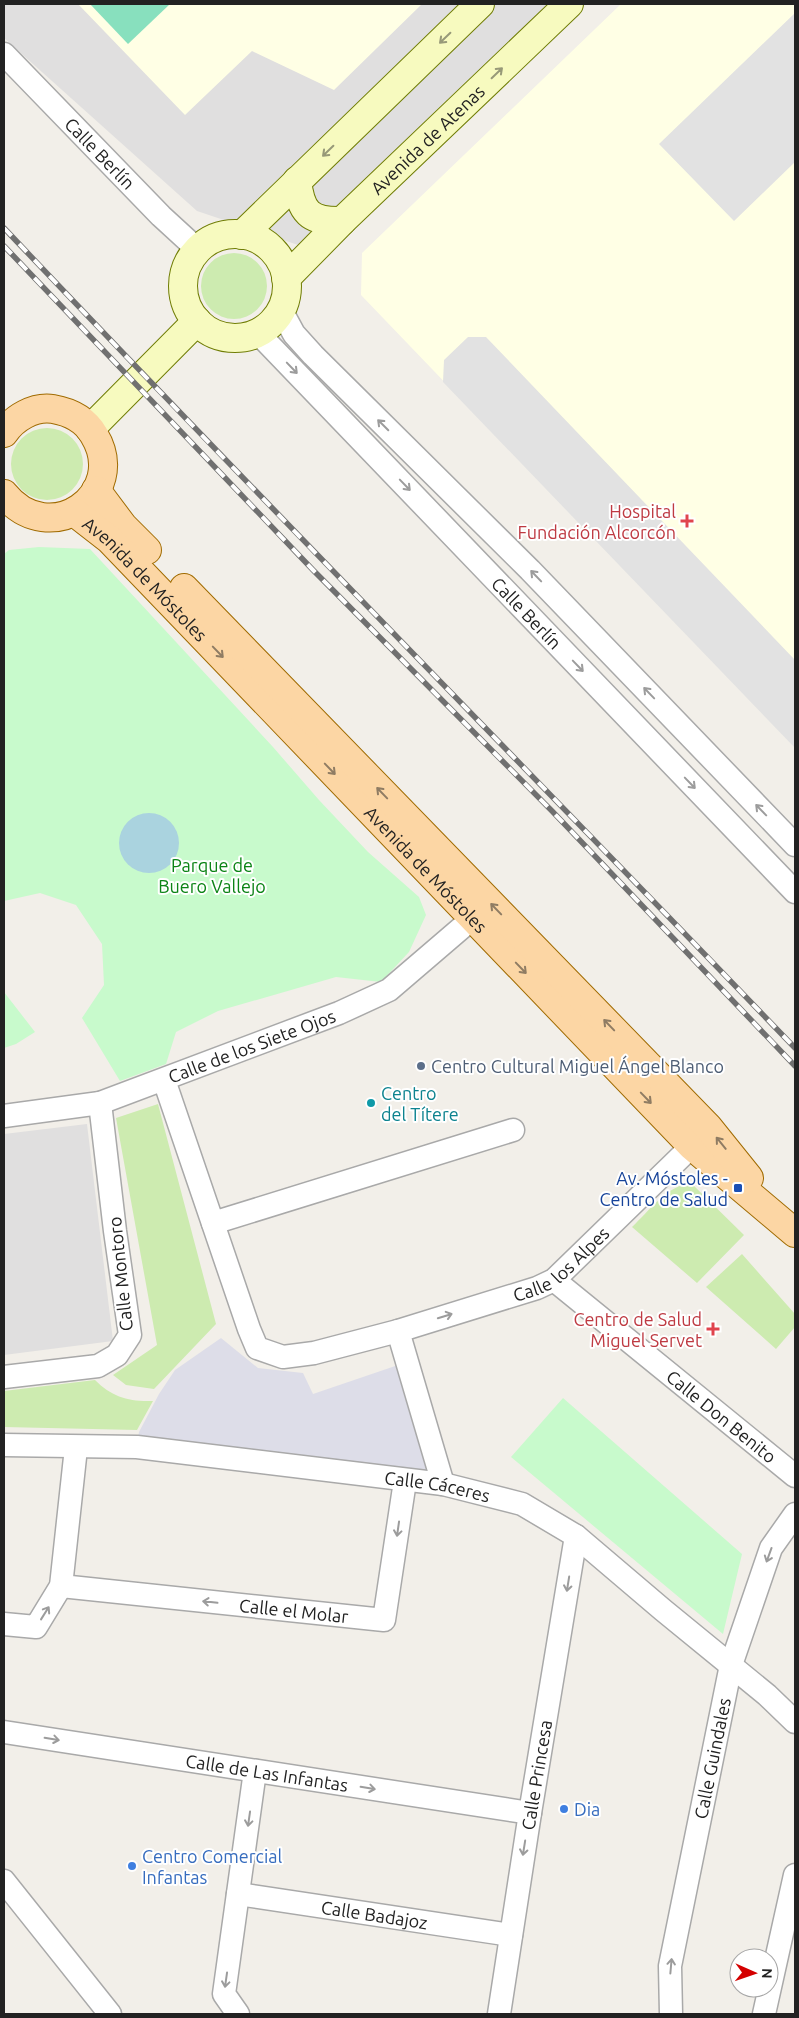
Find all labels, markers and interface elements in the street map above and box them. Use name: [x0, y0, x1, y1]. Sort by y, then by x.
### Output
one-way arrow: [438, 32, 451, 44]
one-way arrow: [491, 67, 503, 79]
street label: Avenida de Atenas: [366, 80, 488, 198]
street label: Calle Berlín: [61, 113, 139, 193]
one-way arrow: [322, 145, 334, 157]
one-way arrow: [286, 362, 298, 375]
one-way arrow: [377, 418, 389, 431]
one-way arrow: [399, 479, 411, 492]
place label: Hospital Fundación Alcorcón: [518, 501, 676, 542]
street label: Avenida de Móstoles: [79, 513, 212, 645]
marker: Hospital Fundación Alcorcón: [680, 514, 694, 528]
one-way arrow: [530, 570, 542, 582]
street label: Calle Berlín: [488, 573, 566, 653]
one-way arrow: [212, 645, 224, 658]
one-way arrow: [572, 659, 584, 672]
one-way arrow: [643, 687, 655, 699]
one-way arrow: [324, 763, 336, 775]
one-way arrow: [684, 777, 696, 789]
one-way arrow: [376, 786, 388, 799]
street label: Avenida de Móstoles: [361, 802, 491, 937]
one-way arrow: [755, 804, 767, 816]
park label: Parque de Buero Vallejo: [158, 855, 266, 896]
one-way arrow: [489, 903, 502, 915]
one-way arrow: [515, 962, 527, 974]
street label: Calle de los Siete Ojos: [165, 1005, 338, 1086]
one-way arrow: [603, 1019, 615, 1032]
place label: Centro Cultural Miguel Ángel Blanco: [431, 1055, 724, 1076]
marker: Centro Cultural Miguel Ángel Blanco: [415, 1060, 427, 1072]
place label: Centro del Títere: [381, 1083, 459, 1124]
one-way arrow: [640, 1092, 652, 1104]
marker: Centro del Títere: [365, 1097, 377, 1109]
one-way arrow: [715, 1137, 726, 1150]
place label: Av. Móstoles - Centro de Salud: [599, 1168, 728, 1209]
marker: Av. Móstoles - Centro de Salud: [732, 1182, 744, 1194]
street label: Calle Montoro: [104, 1216, 136, 1332]
street label: Calle los Alpes: [510, 1222, 613, 1305]
place label: Centro de Salud Miguel Servet: [573, 1309, 702, 1350]
one-way arrow: [436, 1311, 452, 1321]
marker: Centro de Salud Miguel Servet: [706, 1322, 720, 1336]
street label: Calle Don Benito: [663, 1366, 780, 1467]
street label: Calle Cáceres: [383, 1467, 492, 1506]
one-way arrow: [393, 1520, 403, 1536]
one-way arrow: [764, 1547, 773, 1562]
one-way arrow: [563, 1575, 573, 1591]
street label: Calle el Molar: [238, 1595, 349, 1626]
one-way arrow: [202, 1597, 218, 1607]
one-way arrow: [40, 1606, 50, 1620]
street label: Calle Guindales: [690, 1696, 734, 1820]
street label: Calle Princesa: [518, 1718, 555, 1831]
one-way arrow: [44, 1734, 60, 1744]
street label: Calle de Las Infantas: [184, 1750, 350, 1795]
one-way arrow: [360, 1784, 376, 1794]
place label: Dia: [574, 1799, 600, 1819]
marker: Dia: [558, 1803, 570, 1815]
one-way arrow: [243, 1811, 253, 1827]
one-way arrow: [519, 1839, 529, 1855]
place label: Centro Comercial Infantas: [142, 1846, 283, 1887]
marker: Centro Comercial Infantas: [126, 1860, 138, 1872]
street label: Calle Badajoz: [320, 1897, 429, 1932]
north arrow: [729, 1948, 779, 1998]
one-way arrow: [666, 1958, 675, 1974]
text: N: [759, 1968, 775, 1979]
one-way arrow: [221, 1972, 231, 1988]

